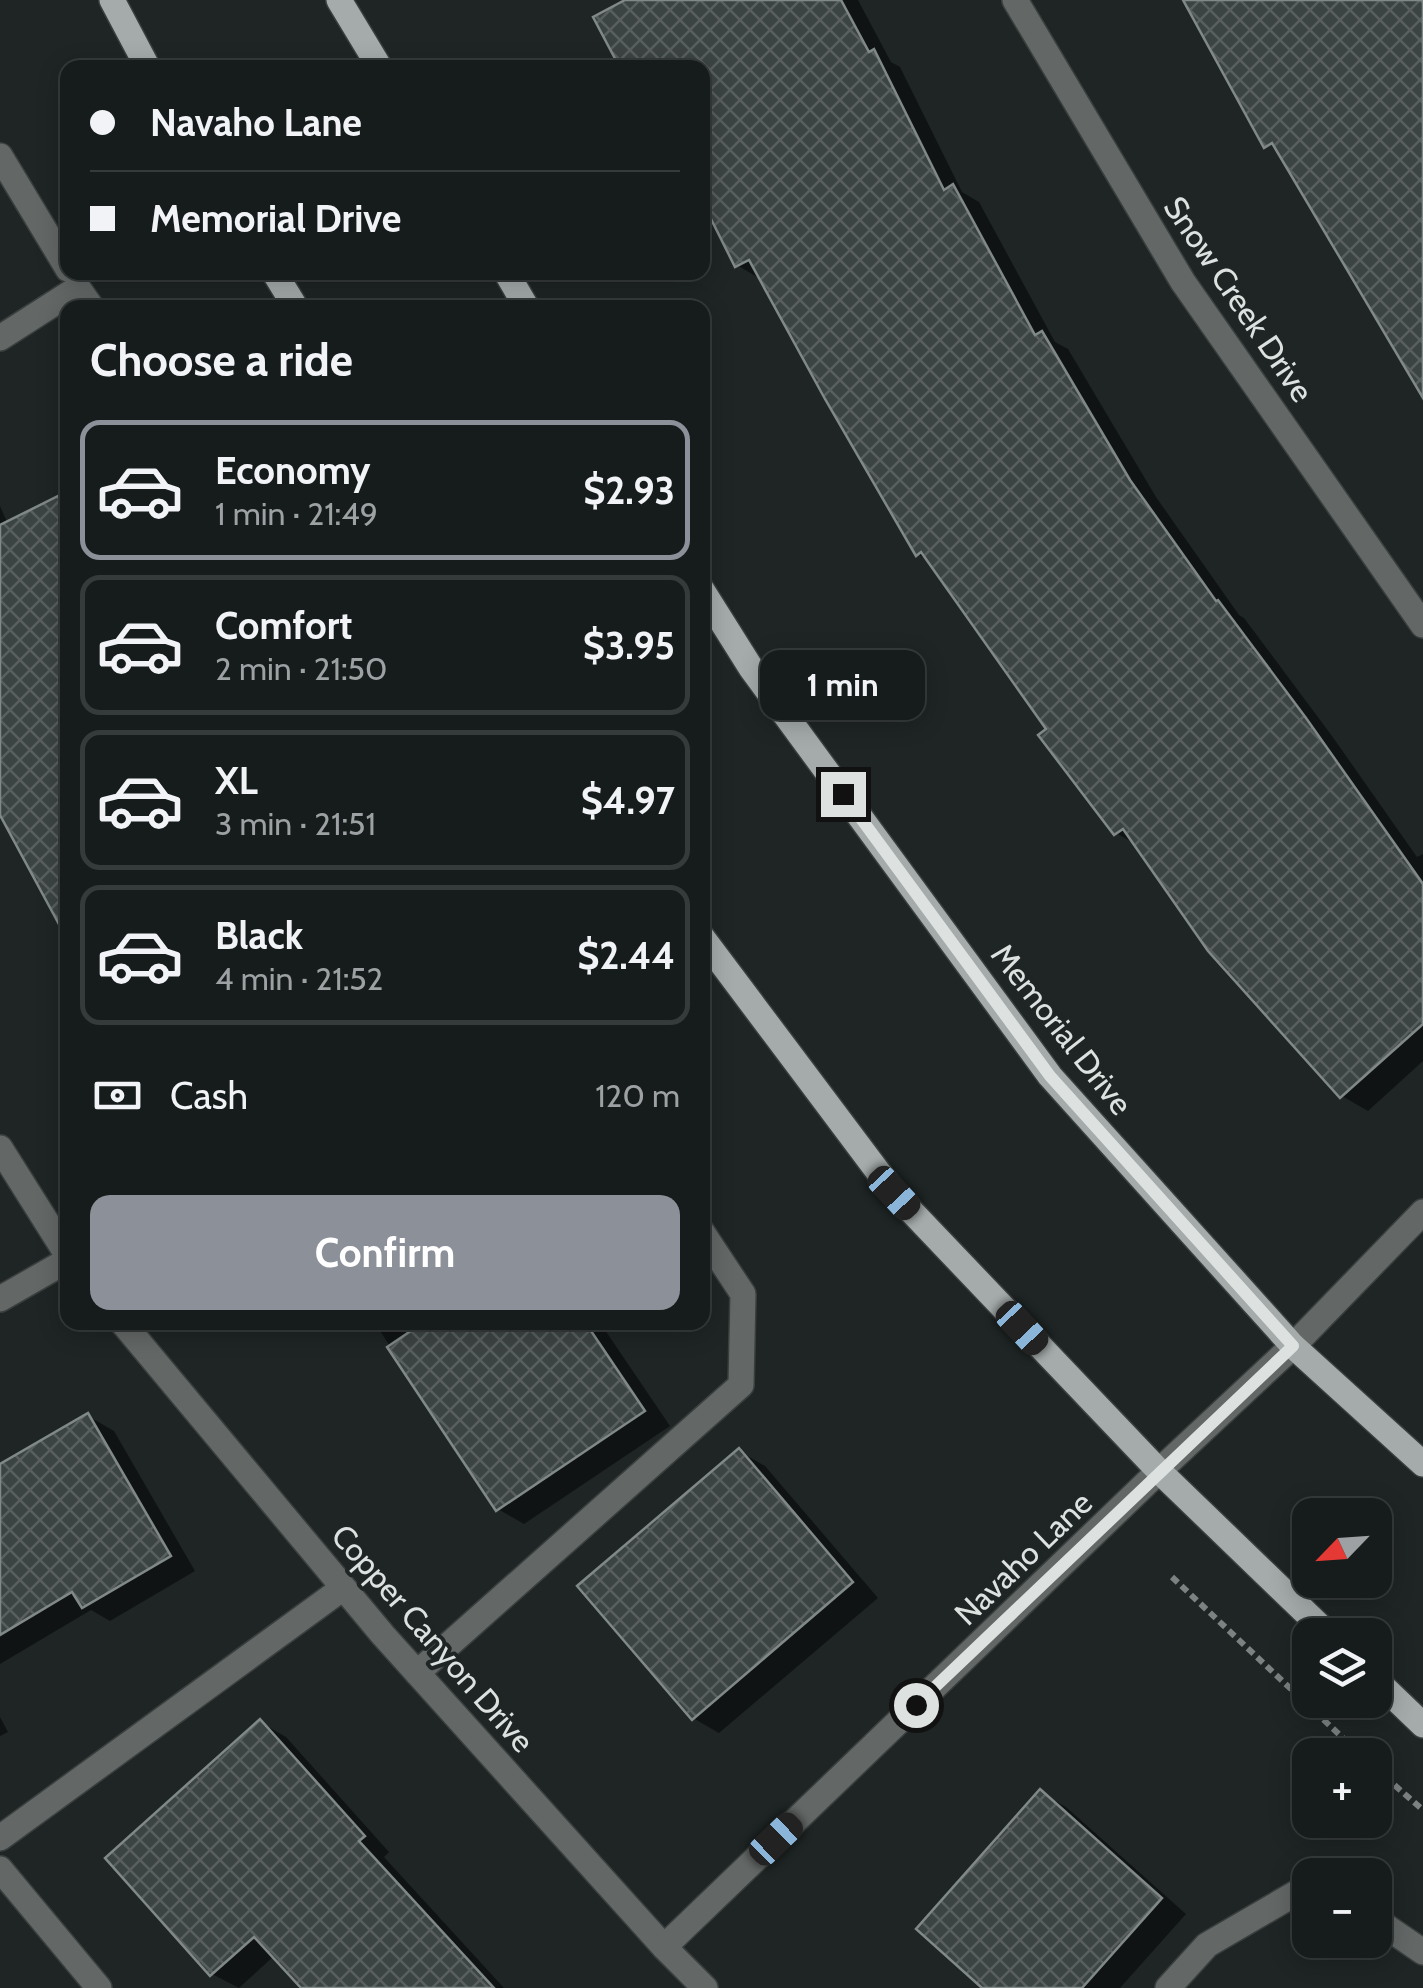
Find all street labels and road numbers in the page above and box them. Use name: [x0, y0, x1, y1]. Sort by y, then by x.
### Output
street label: Snow Creek Drive: [1156, 189, 1322, 409]
street label: Memorial Drive: [983, 936, 1141, 1122]
street label: Navaho Lane: [946, 1483, 1100, 1633]
street label: Copper Canyon Drive: [323, 1516, 543, 1760]

